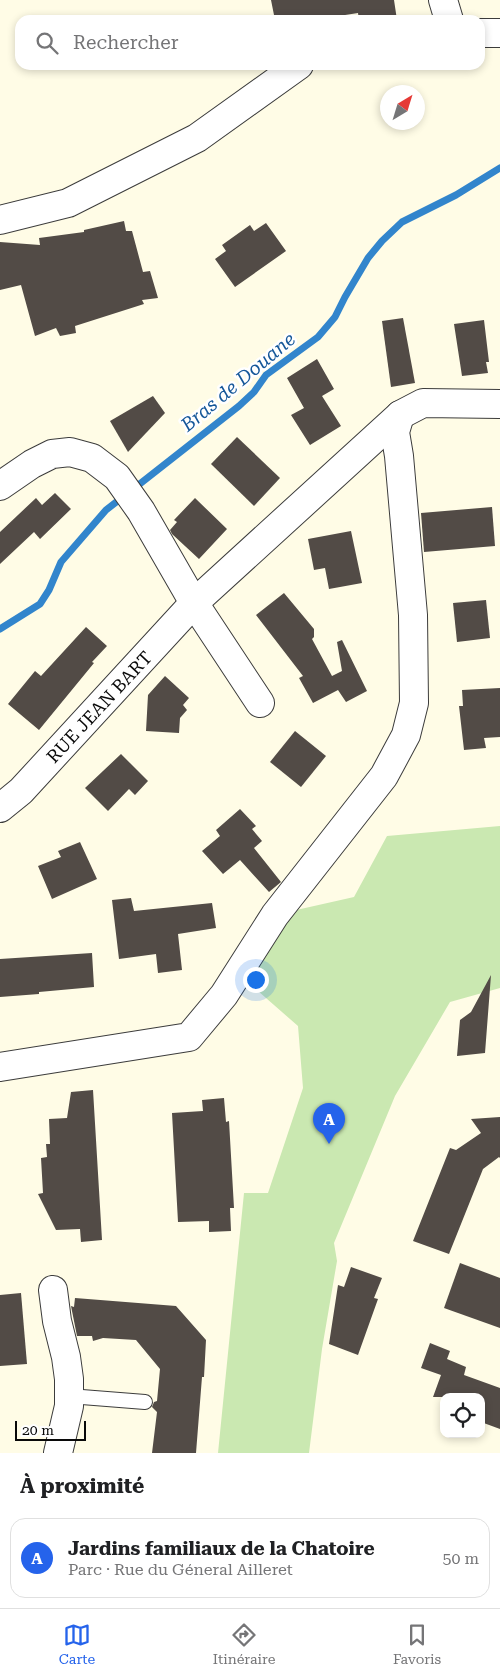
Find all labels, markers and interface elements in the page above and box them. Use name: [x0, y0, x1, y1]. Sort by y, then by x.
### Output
search box: [15, 15, 485, 70]
icon: search: [33, 29, 61, 57]
text: Rechercher: [73, 31, 179, 54]
north arrow: [380, 85, 425, 130]
water label: Bras de Douane: [176, 327, 300, 437]
street label: RUE JEAN BART: [42, 647, 156, 767]
your location: [243, 967, 269, 993]
pin: A: [313, 1103, 345, 1144]
map controls: [440, 1393, 485, 1438]
button: locate: [440, 1393, 485, 1438]
scale bar: [15, 1418, 86, 1441]
text: 20 m: [22, 1422, 54, 1438]
text: À proximité: [20, 1474, 144, 1498]
text: Jardins familiaux de la Chatoire: [68, 1537, 375, 1560]
text: A: [31, 1549, 43, 1568]
text: 50 m: [442, 1549, 479, 1568]
text: Parc · Rue du Géneral Ailleret: [68, 1560, 293, 1579]
tab: Carte: [59, 1621, 95, 1667]
tab: Itinéraire: [213, 1621, 275, 1667]
tab: Favoris: [393, 1621, 441, 1667]

